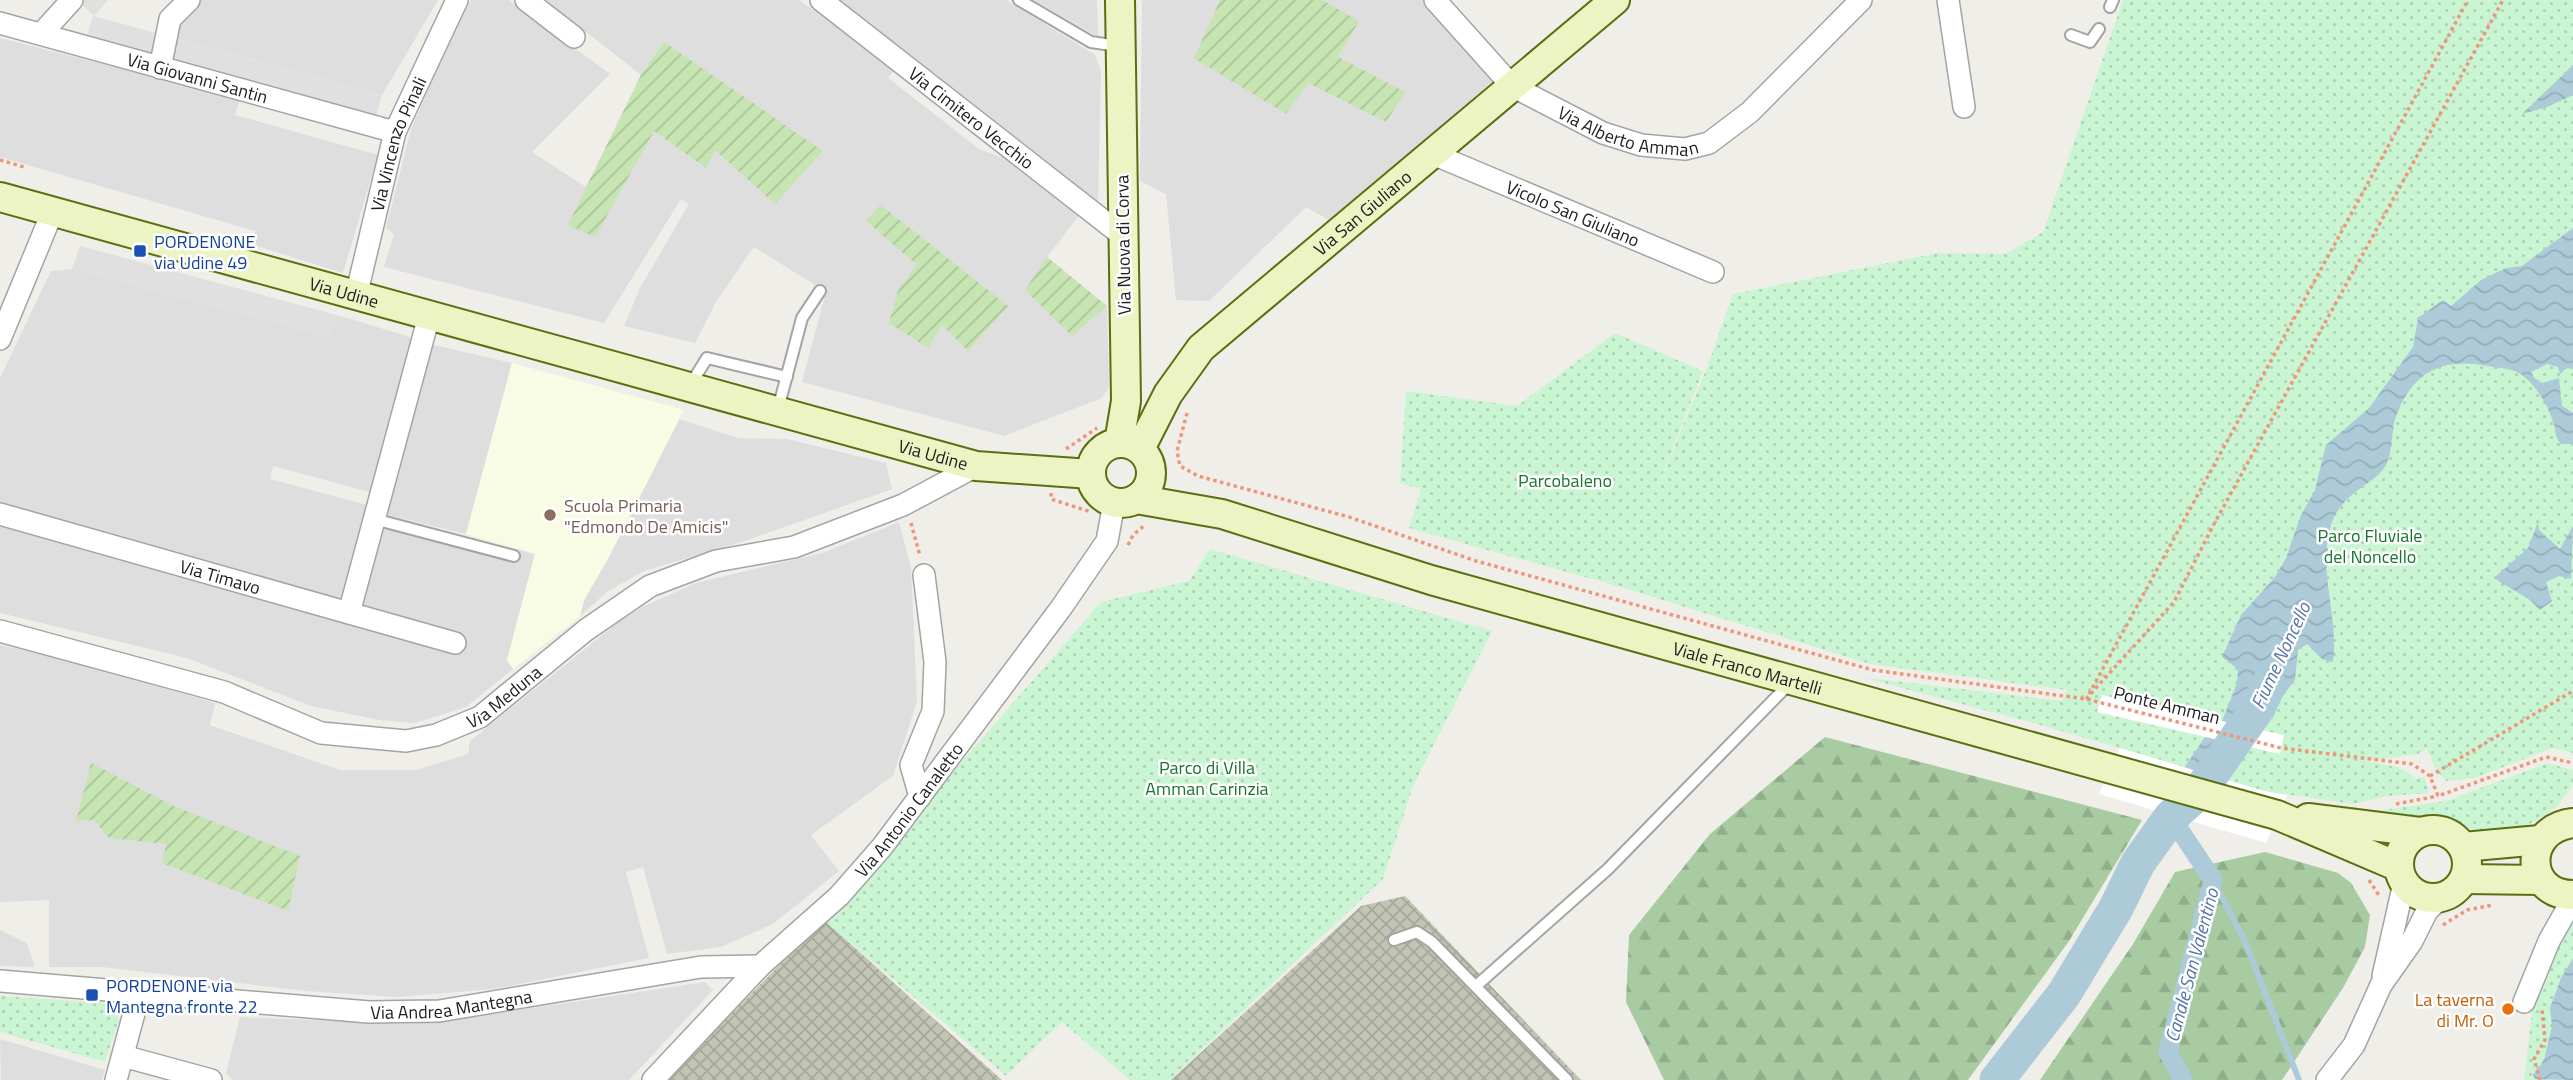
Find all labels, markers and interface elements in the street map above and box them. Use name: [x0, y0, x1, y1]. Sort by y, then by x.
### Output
street label: Via Giovanni Santin: [124, 45, 271, 110]
street label: Via Cimitero Vecchio: [903, 60, 1040, 175]
street label: Via Vincenzo Pinali: [363, 72, 433, 214]
street label: Via Alberto Amman: [1553, 98, 1701, 163]
street label: Via San Giuliano: [1307, 163, 1417, 262]
street label: Vicolo San Giuliano: [1502, 173, 1644, 253]
street label: Via Nuova di Corva: [1108, 175, 1138, 315]
place label: PORDENONE via Udine 49: [154, 228, 255, 276]
marker: PORDENONE via Udine 49: [132, 243, 148, 259]
street label: Via Udine: [306, 269, 382, 314]
street label: Via Udine: [895, 432, 971, 477]
park label: Parcobaleno: [1518, 467, 1612, 494]
place label: Scuola Primaria "Edmondo De Amicis": [564, 492, 728, 540]
marker: Scuola Primaria "Edmondo De Amicis": [542, 507, 558, 523]
park label: Parco Fluviale del Noncello: [2318, 522, 2422, 570]
street label: Via Timavo: [177, 552, 264, 601]
water label: Fiume Noncello: [2243, 596, 2318, 713]
street label: Viale Franco Martelli: [1670, 634, 1825, 702]
street label: Via Meduna: [462, 659, 547, 735]
street label: Ponte Amman: [2111, 679, 2223, 731]
street label: Via Antonio Canaletto: [848, 737, 969, 883]
park label: Parco di Villa Amman Carinzia: [1145, 754, 1269, 802]
water label: Canale San Valentino: [2157, 884, 2226, 1045]
place label: PORDENONE via Mantegna fronte 22: [106, 972, 258, 1020]
street label: Via Andrea Mantegna: [370, 982, 534, 1025]
place label: La taverna di Mr. O: [2415, 986, 2494, 1034]
marker: PORDENONE via Mantegna fronte 22: [84, 987, 100, 1003]
marker: La taverna di Mr. O: [2500, 1001, 2516, 1017]

